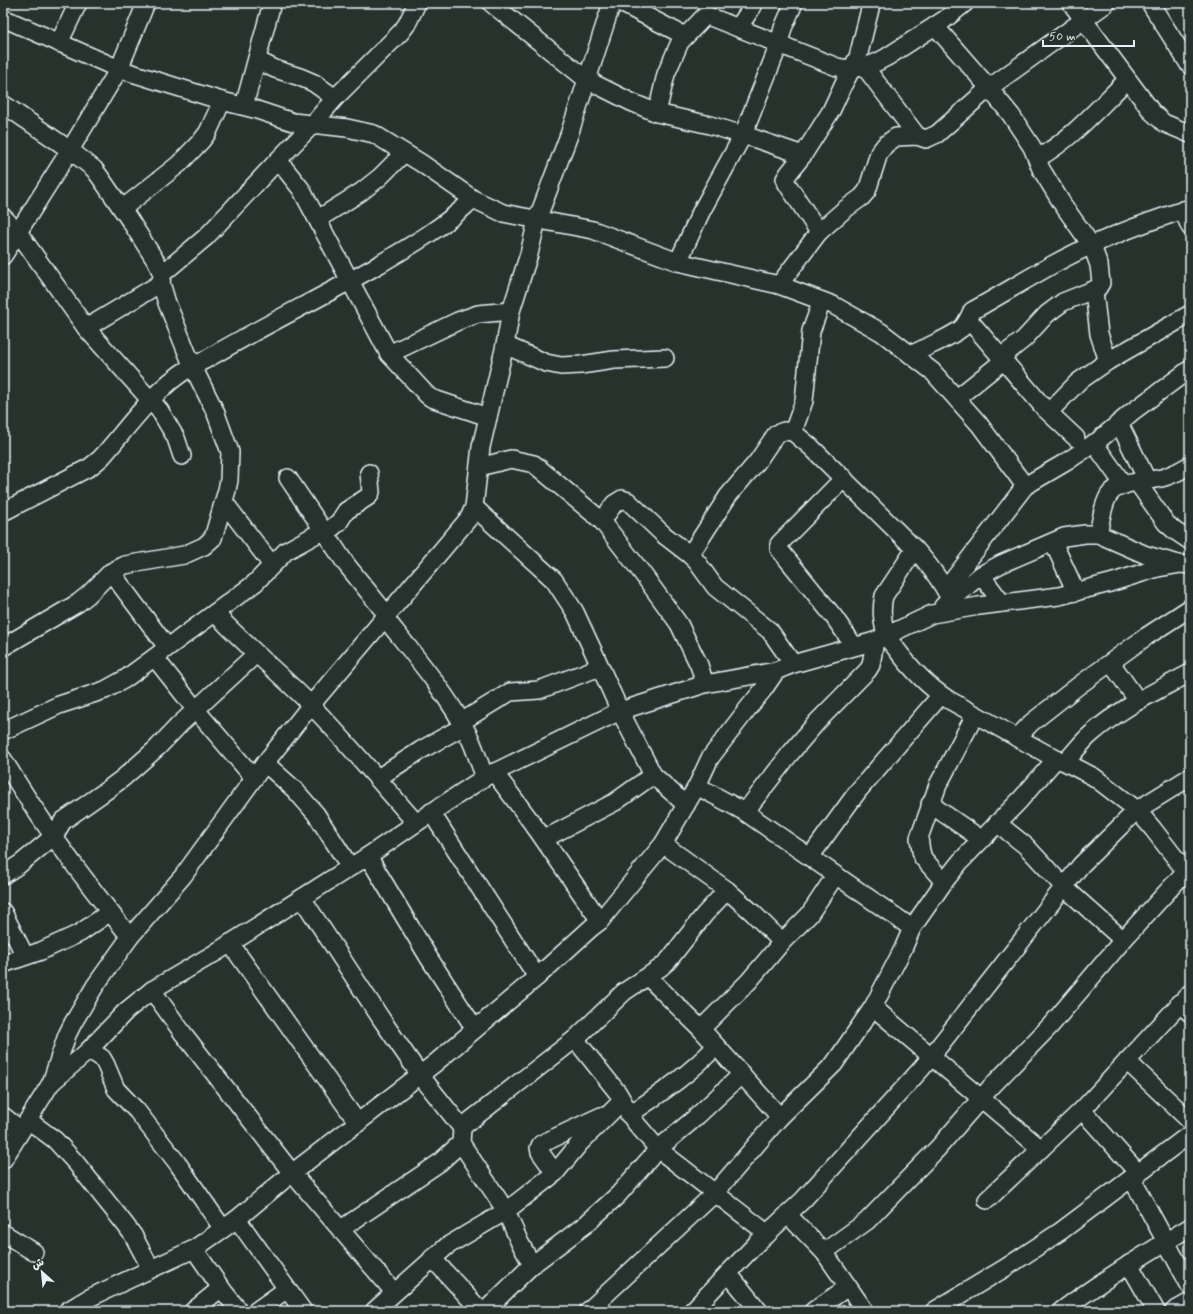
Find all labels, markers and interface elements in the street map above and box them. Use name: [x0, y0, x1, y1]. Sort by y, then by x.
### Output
scale bar: [1043, 22, 1134, 48]
text: 50 m: [1049, 29, 1076, 45]
north arrow: [22, 1252, 62, 1292]
text: ش: [29, 1255, 46, 1273]

